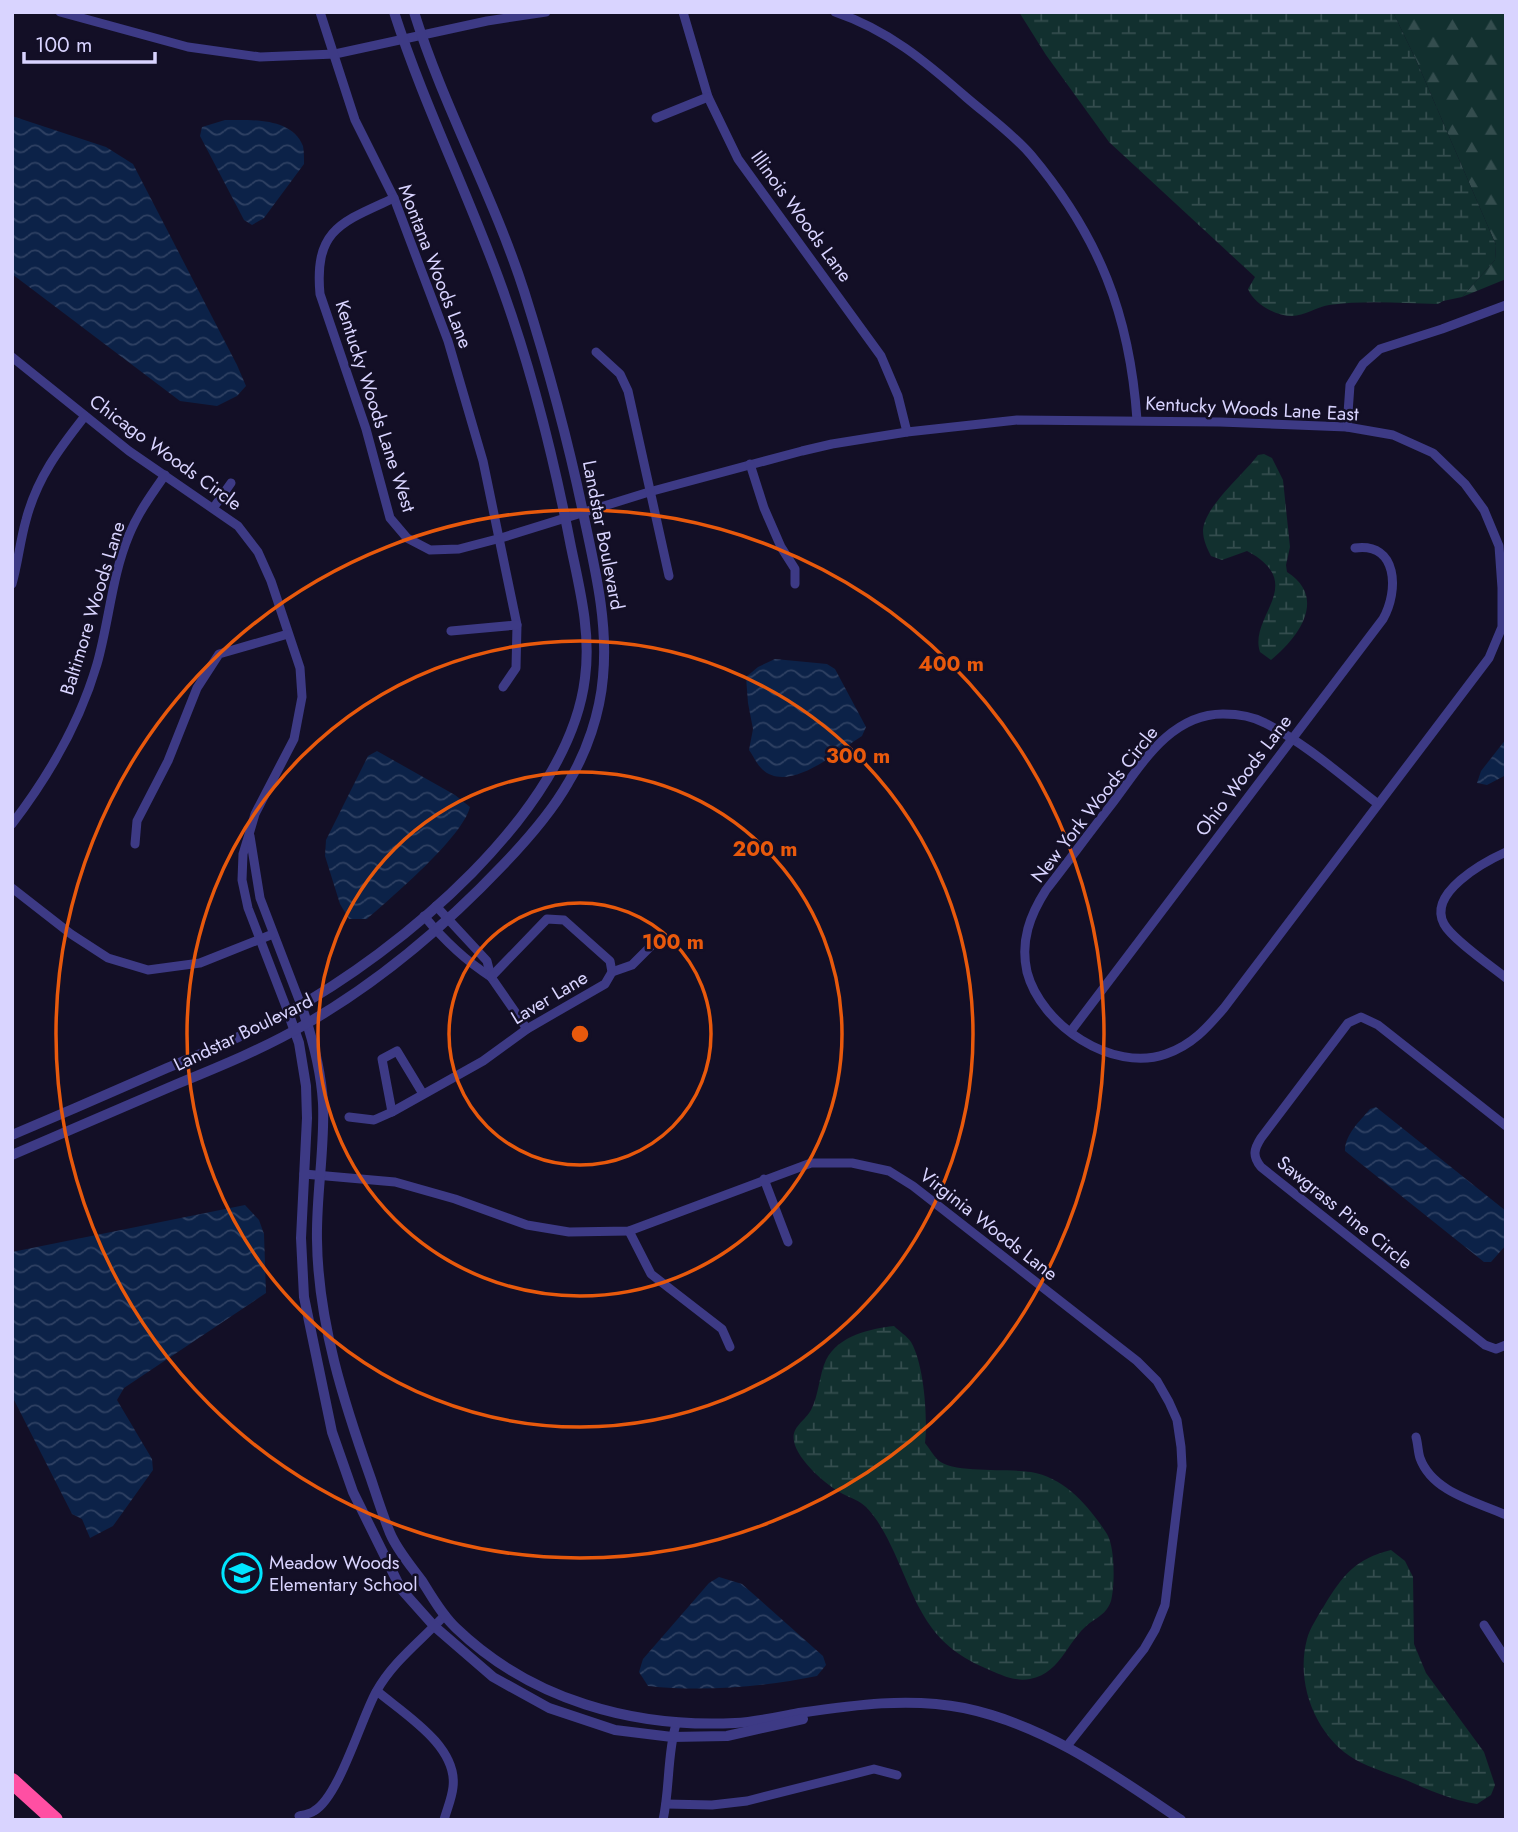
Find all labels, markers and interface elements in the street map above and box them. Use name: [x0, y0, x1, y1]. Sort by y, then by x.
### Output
scale bar: [24, 21, 156, 65]
text: 100 m: [35, 30, 92, 60]
street label: Illinois Woods Lane: [745, 145, 859, 288]
street label: Montana Woods Lane: [392, 180, 479, 352]
street label: Kentucky Woods Lane West: [329, 297, 423, 516]
street label: Chicago Woods Circle: [84, 388, 248, 517]
street label: Kentucky Woods Lane East: [1145, 389, 1360, 428]
street label: Landstar Boulevard: [576, 458, 631, 612]
street label: Baltimore Woods Lane: [53, 518, 132, 698]
text: 400 m: [918, 649, 984, 679]
street label: Ohio Woods Lane: [1189, 709, 1298, 842]
street label: New York Woods Circle: [1025, 720, 1164, 888]
text: 300 m: [826, 741, 890, 771]
text: 200 m: [732, 834, 798, 864]
text: 100 m: [642, 927, 704, 957]
street label: Laver Lane: [506, 964, 593, 1031]
street label: Landstar Boulevard: [169, 987, 317, 1078]
centre of rings: [568, 1022, 592, 1046]
street label: Sawgrass Pine Circle: [1271, 1149, 1419, 1276]
street label: Virginia Woods Lane: [914, 1162, 1064, 1287]
place label: Meadow Woods Elementary School: [269, 1549, 418, 1598]
school or university icon: Meadow Woods Elementary School: [221, 1552, 263, 1594]

